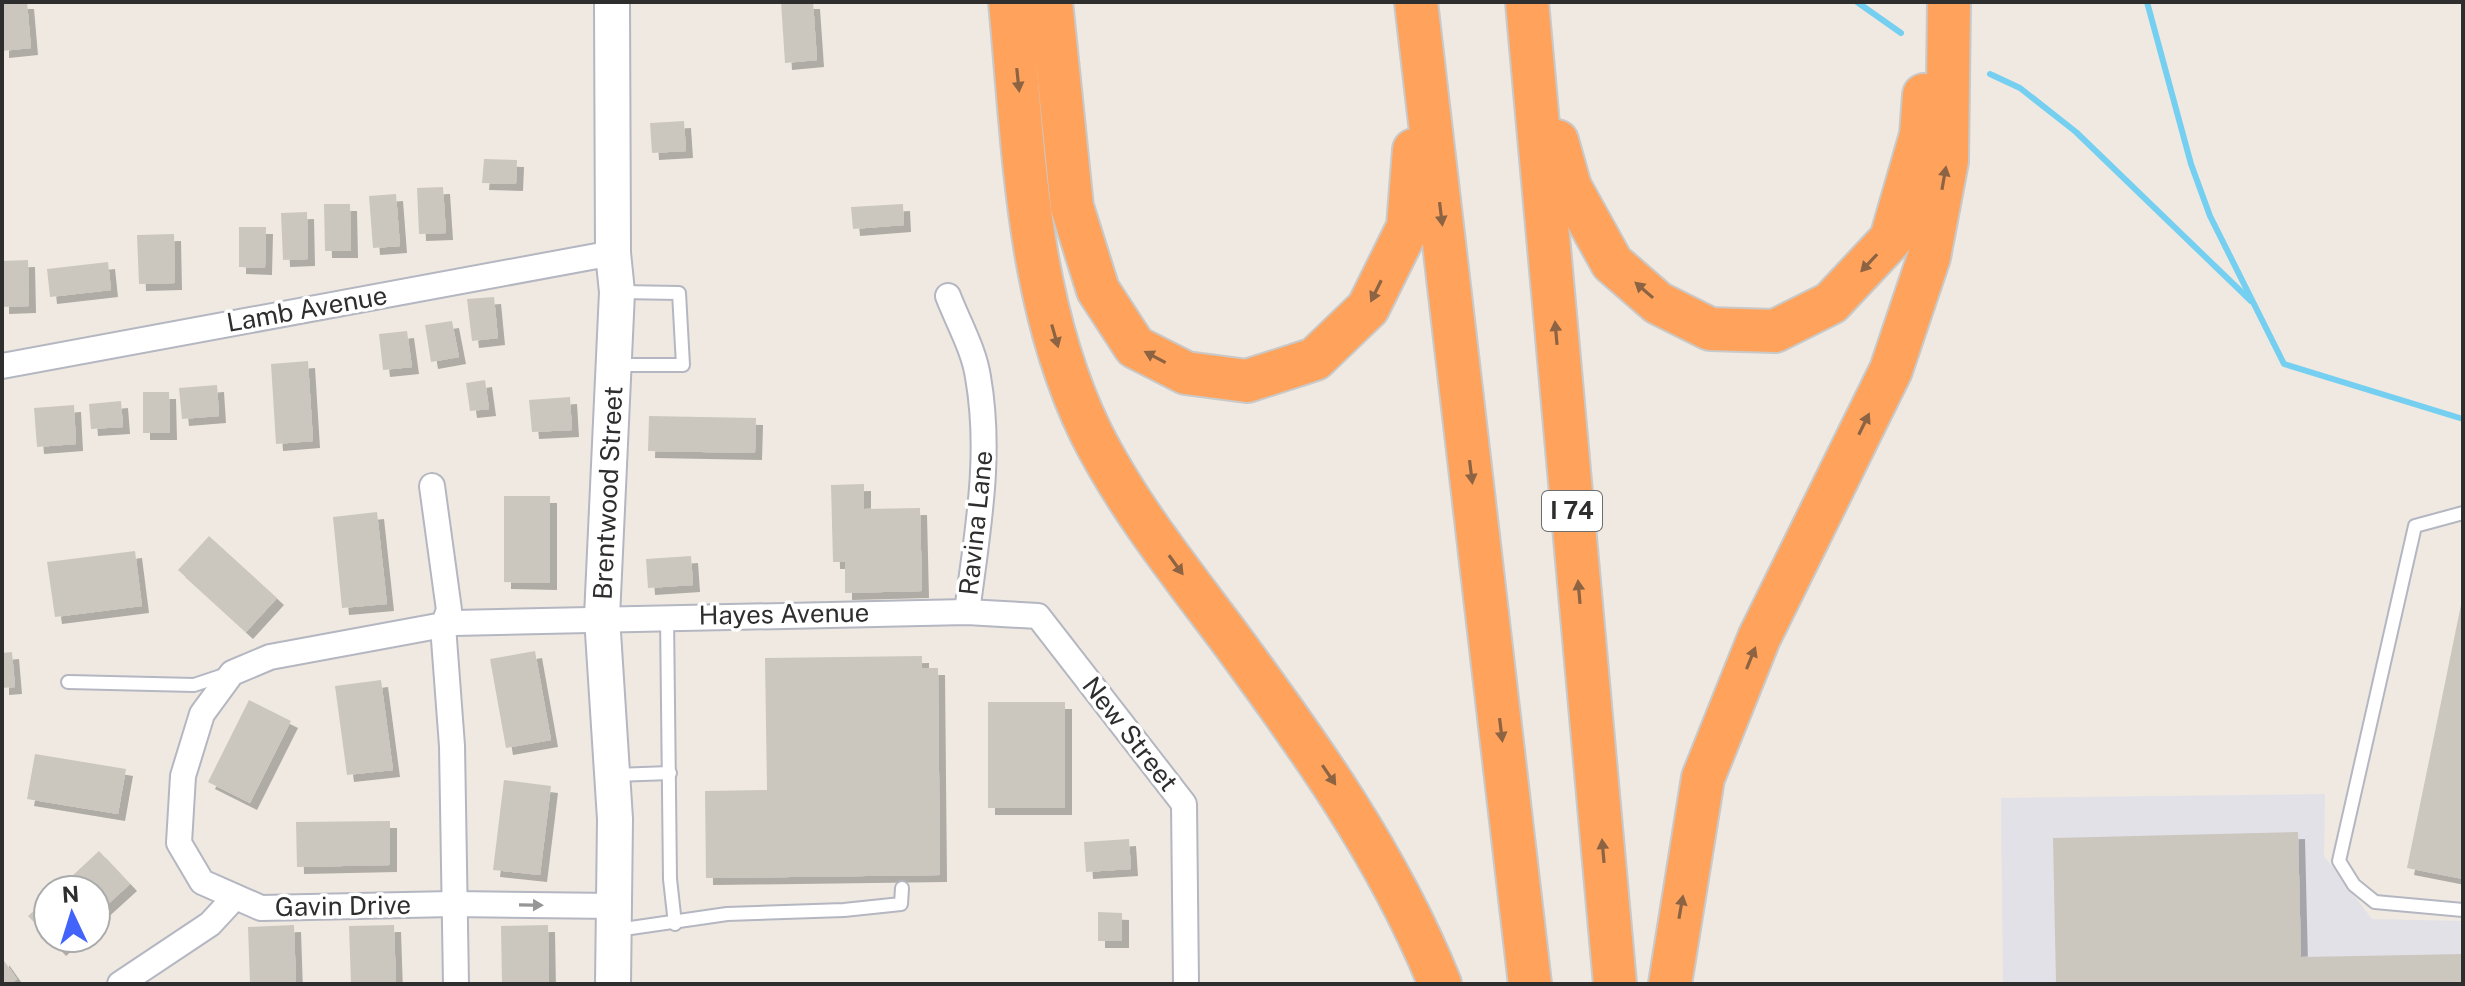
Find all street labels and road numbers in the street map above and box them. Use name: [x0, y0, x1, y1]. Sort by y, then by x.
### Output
street label: Lamb Avenue: [224, 279, 390, 338]
street label: Brentwood Street: [586, 385, 629, 601]
street label: Ravina Lane: [952, 449, 999, 597]
road number: I 74: [1542, 491, 1602, 531]
street label: Hayes Avenue: [698, 597, 870, 630]
street label: New Street: [1076, 670, 1185, 797]
street label: Gavin Drive: [275, 889, 411, 922]

